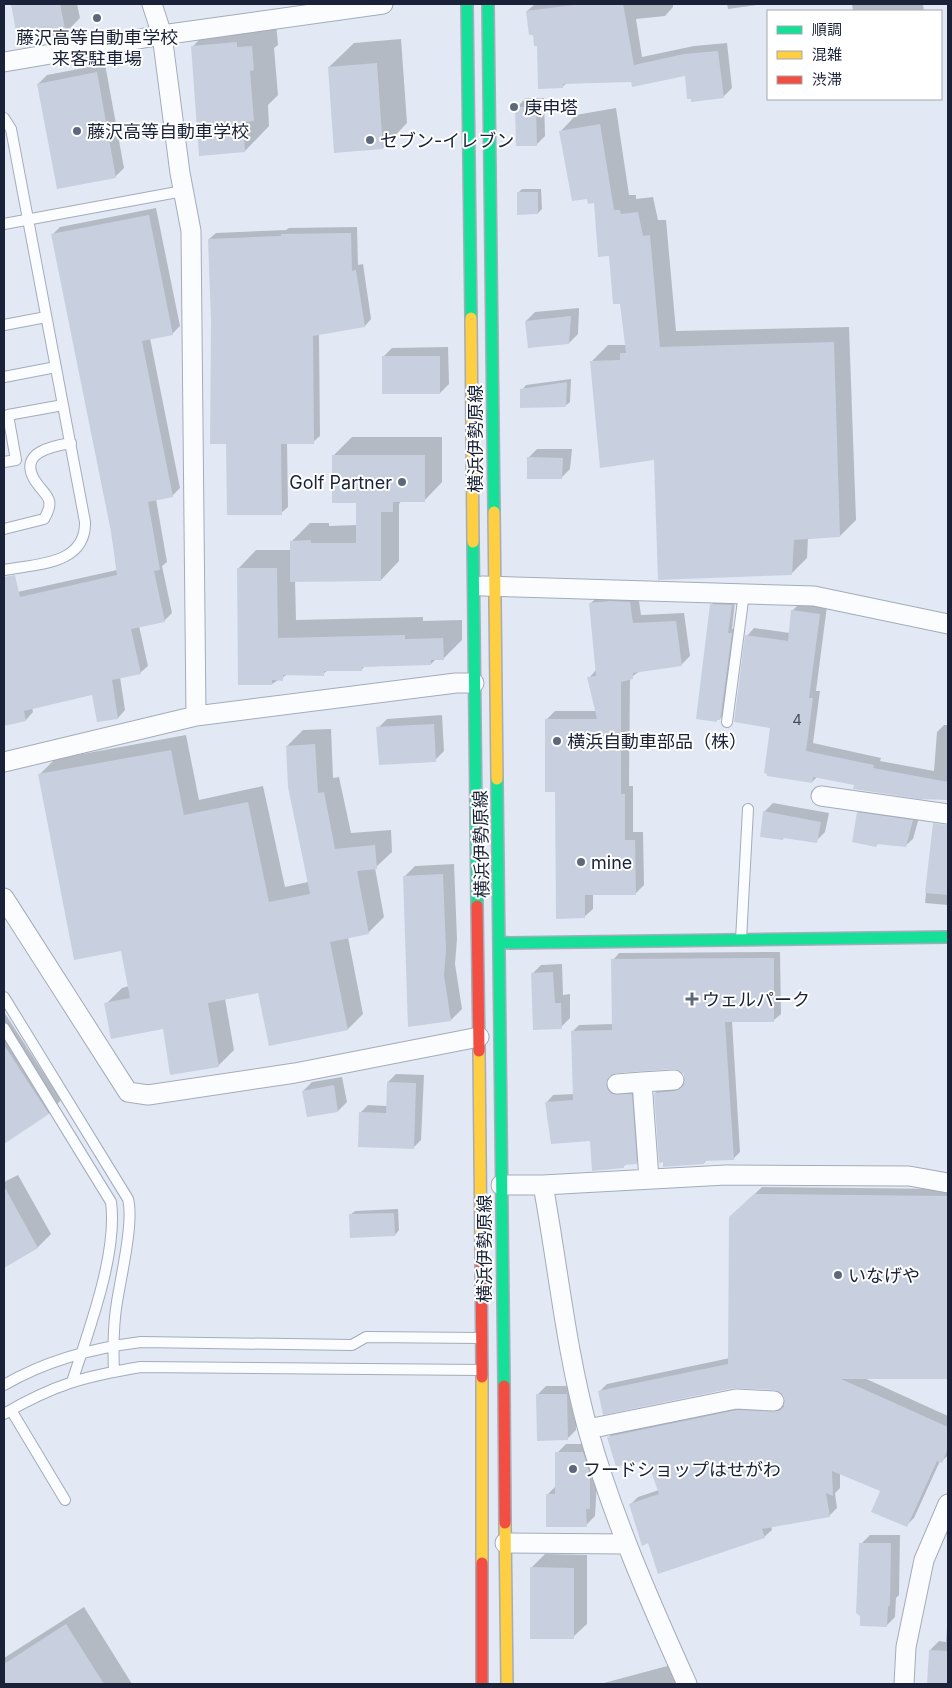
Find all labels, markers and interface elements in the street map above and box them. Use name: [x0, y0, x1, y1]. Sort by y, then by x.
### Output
legend: [767, 10, 942, 100]
marker: 藤沢高等自動車学校 来客駐車場: [91, 12, 103, 24]
text: 順調: [812, 20, 842, 39]
place label: 藤沢高等自動車学校 来客駐車場: [16, 27, 178, 69]
text: 混雑: [812, 45, 842, 64]
text: 渋滞: [812, 70, 842, 89]
place label: 庚申塔: [524, 97, 578, 118]
marker: 庚申塔: [508, 101, 520, 113]
place label: 藤沢高等自動車学校: [87, 121, 249, 142]
marker: 藤沢高等自動車学校: [71, 125, 83, 137]
place label: セブン-イレブン: [380, 130, 514, 151]
marker: セブン-イレブン: [364, 134, 376, 146]
street label: 横浜伊勢原線: [465, 385, 486, 493]
place label: Golf Partner: [289, 472, 392, 493]
marker: Golf Partner: [396, 476, 408, 488]
house number: 4: [792, 710, 802, 729]
place label: 横浜自動車部品（株）: [567, 731, 747, 752]
marker: 横浜自動車部品（株）: [551, 735, 563, 747]
street label: 横浜伊勢原線: [470, 790, 492, 898]
place label: mine: [591, 852, 632, 873]
marker: mine: [575, 856, 587, 868]
place label: ウェルパーク: [702, 989, 810, 1010]
marker: ウェルパーク: [686, 993, 698, 1005]
street label: 横浜伊勢原線: [474, 1195, 495, 1303]
place label: いなげや: [848, 1265, 920, 1286]
marker: いなげや: [832, 1269, 844, 1281]
place label: フードショップはせがわ: [583, 1459, 781, 1480]
marker: フードショップはせがわ: [567, 1463, 579, 1475]

